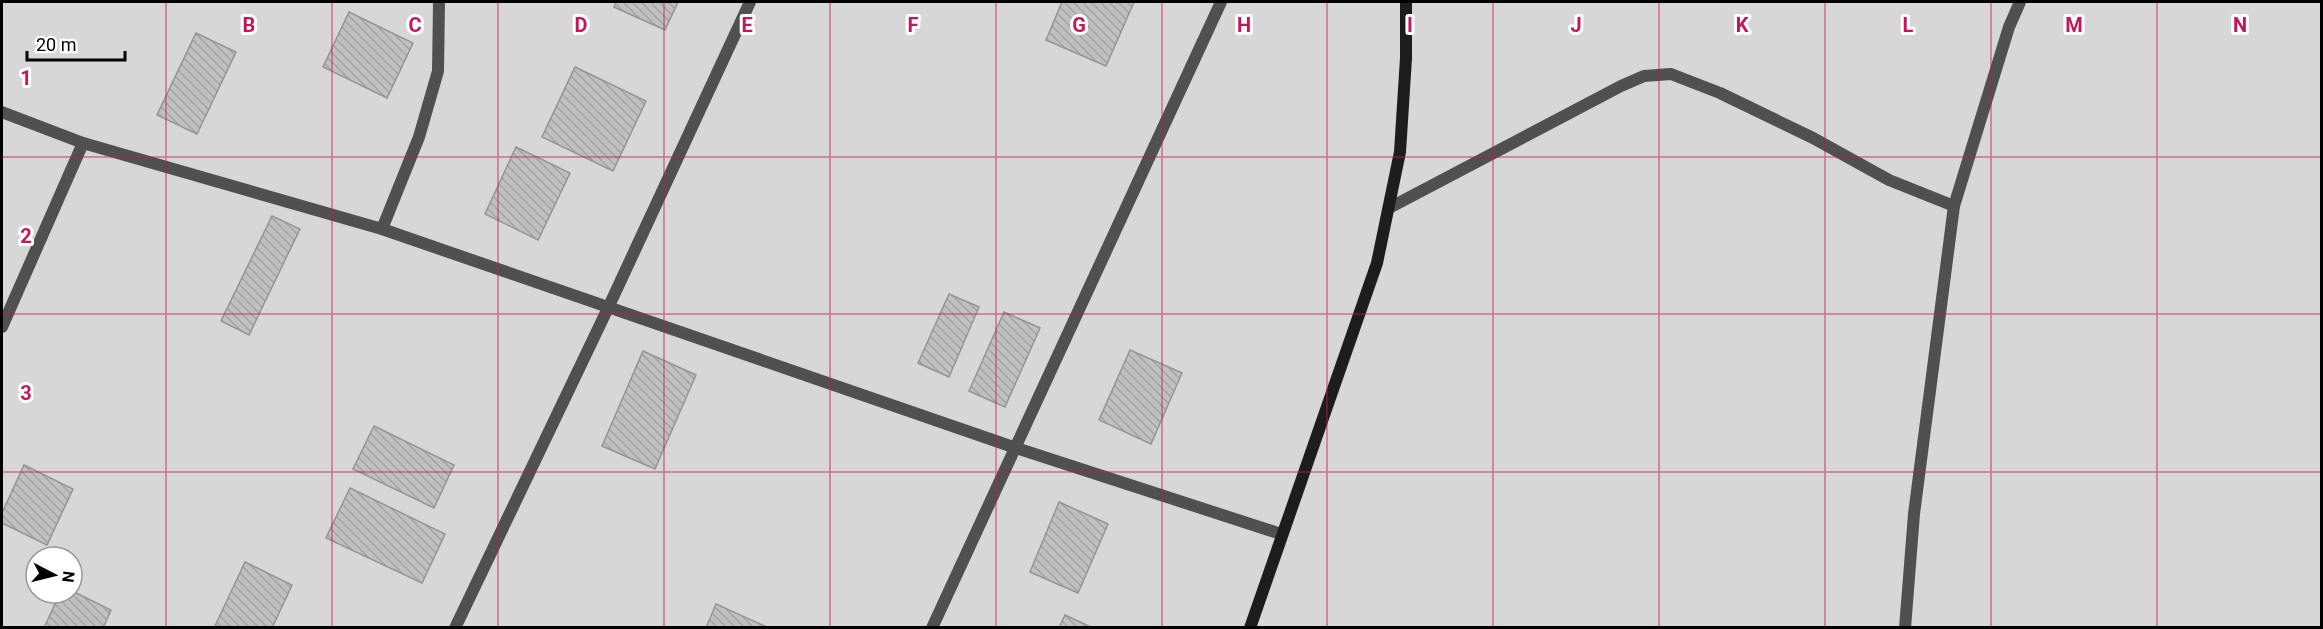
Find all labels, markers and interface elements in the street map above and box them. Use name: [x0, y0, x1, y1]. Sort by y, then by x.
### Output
text: B: [243, 13, 255, 37]
text: C: [408, 13, 422, 37]
text: D: [575, 13, 588, 37]
text: E: [741, 13, 753, 37]
text: F: [908, 13, 919, 37]
text: G: [1072, 13, 1086, 37]
text: H: [1237, 13, 1251, 37]
text: I: [1407, 13, 1413, 37]
text: J: [1570, 13, 1582, 37]
text: K: [1736, 13, 1749, 37]
text: L: [1903, 13, 1914, 37]
text: M: [2065, 13, 2083, 37]
text: N: [2233, 13, 2247, 37]
scale bar: [27, 24, 124, 62]
text: 20 m: [36, 34, 76, 55]
text: 1: [20, 66, 32, 90]
text: 2: [20, 224, 32, 248]
text: 3: [20, 381, 32, 405]
north arrow: [24, 545, 84, 605]
text: N: [58, 570, 79, 584]

